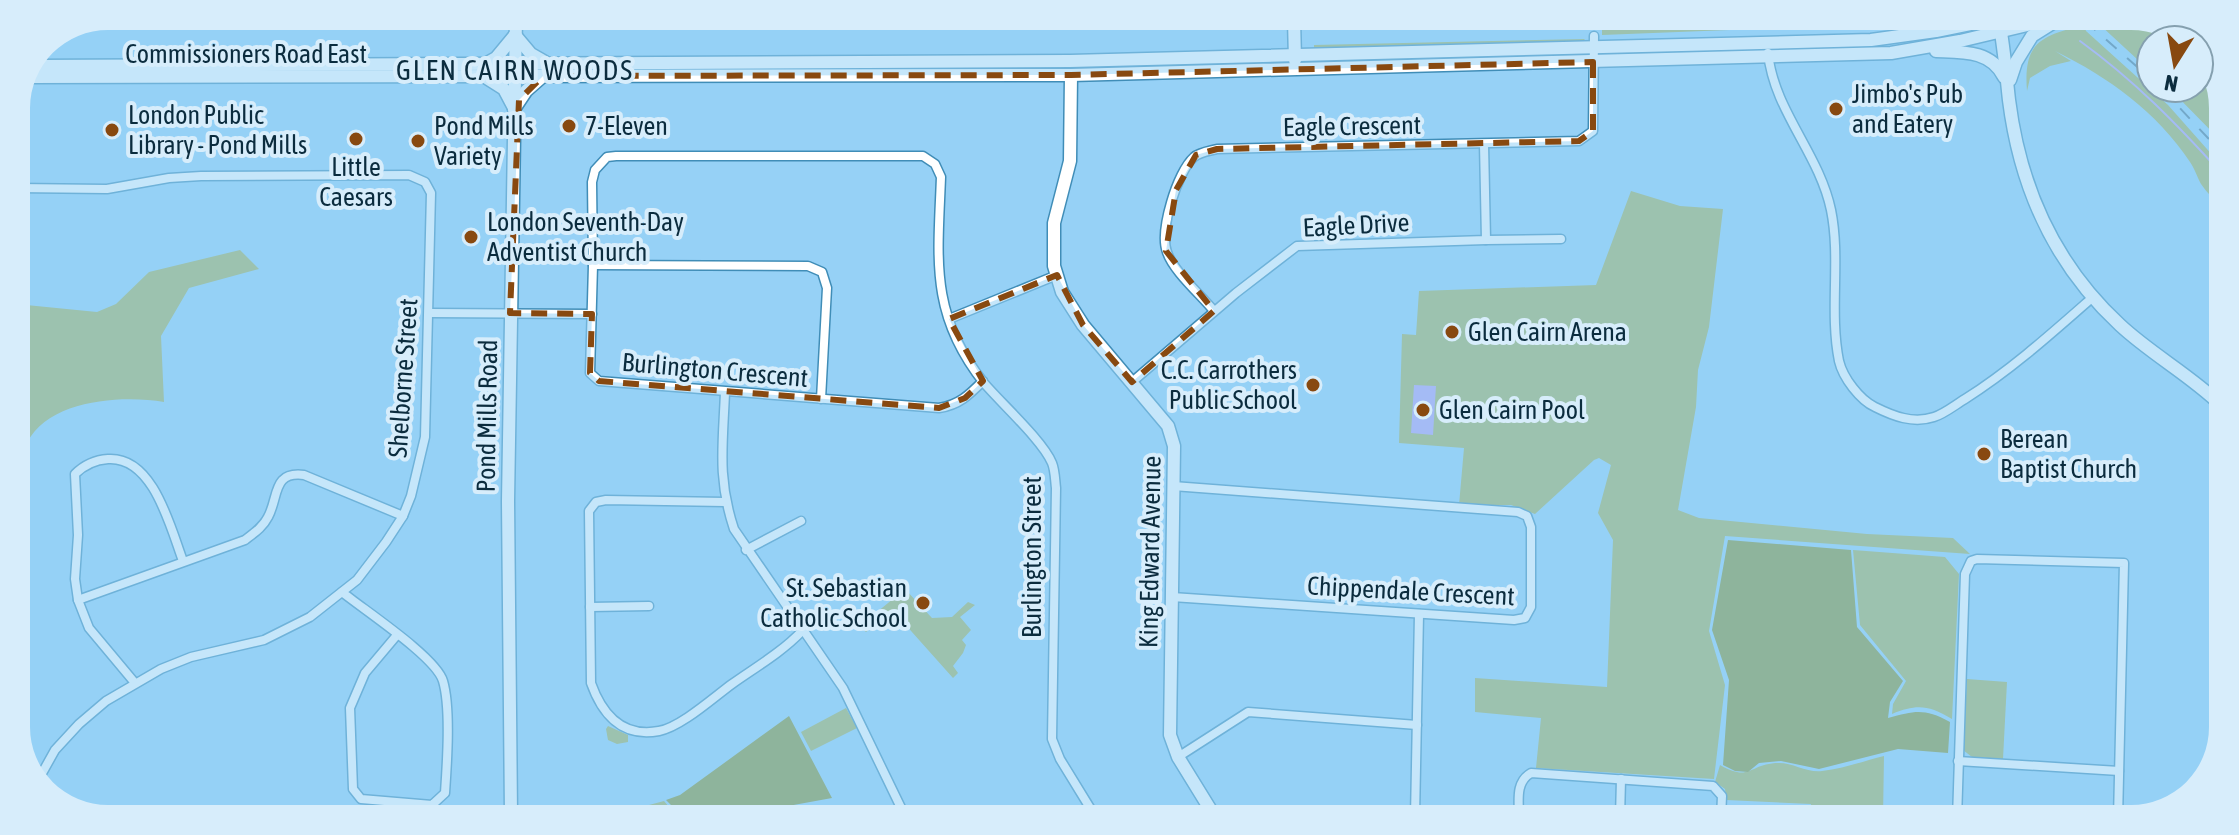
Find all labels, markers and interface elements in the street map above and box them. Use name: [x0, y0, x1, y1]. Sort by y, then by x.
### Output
north arrow: [2135, 24, 2215, 104]
street label: Commissioners Road East: [125, 39, 367, 69]
district label: GLEN CAIRN WOODS: [396, 54, 634, 86]
text: N: [2162, 70, 2180, 98]
place label: Jimbo's Pub and Eatery: [1852, 79, 1963, 139]
place label: London Public Library - Pond Mills: [128, 100, 307, 160]
marker: Jimbo's Pub and Eatery: [1827, 100, 1845, 118]
street label: Eagle Crescent: [1283, 110, 1421, 142]
place label: Pond Mills Variety: [434, 111, 534, 171]
place label: 7-Eleven: [585, 111, 668, 141]
marker: 7-Eleven: [560, 117, 578, 135]
marker: London Public Library - Pond Mills: [103, 121, 121, 139]
marker: Little Caesars: [347, 130, 365, 148]
marker: Pond Mills Variety: [409, 132, 427, 150]
place label: Little Caesars: [319, 152, 393, 212]
place label: London Seventh-Day Adventist Church: [487, 207, 684, 267]
street label: Eagle Drive: [1302, 207, 1410, 243]
marker: London Seventh-Day Adventist Church: [462, 228, 480, 246]
street label: Shelborne Street: [382, 297, 424, 459]
place label: Glen Cairn Arena: [1468, 317, 1627, 347]
marker: Glen Cairn Arena: [1443, 323, 1461, 341]
street label: Pond Mills Road: [471, 339, 503, 493]
street label: Burlington Crescent: [621, 347, 809, 393]
place label: C.C. Carrothers Public School: [1161, 355, 1297, 415]
marker: C.C. Carrothers Public School: [1304, 376, 1322, 394]
place label: Glen Cairn Pool: [1439, 395, 1585, 425]
marker: Glen Cairn Pool: [1414, 401, 1432, 419]
place label: Berean Baptist Church: [2000, 424, 2137, 484]
marker: Berean Baptist Church: [1975, 445, 1993, 463]
street label: King Edward Avenue: [1133, 456, 1167, 648]
street label: Burlington Street: [1017, 476, 1047, 638]
street label: Chippendale Crescent: [1307, 571, 1515, 611]
place label: St. Sebastian Catholic School: [760, 573, 907, 633]
marker: St. Sebastian Catholic School: [914, 594, 932, 612]

